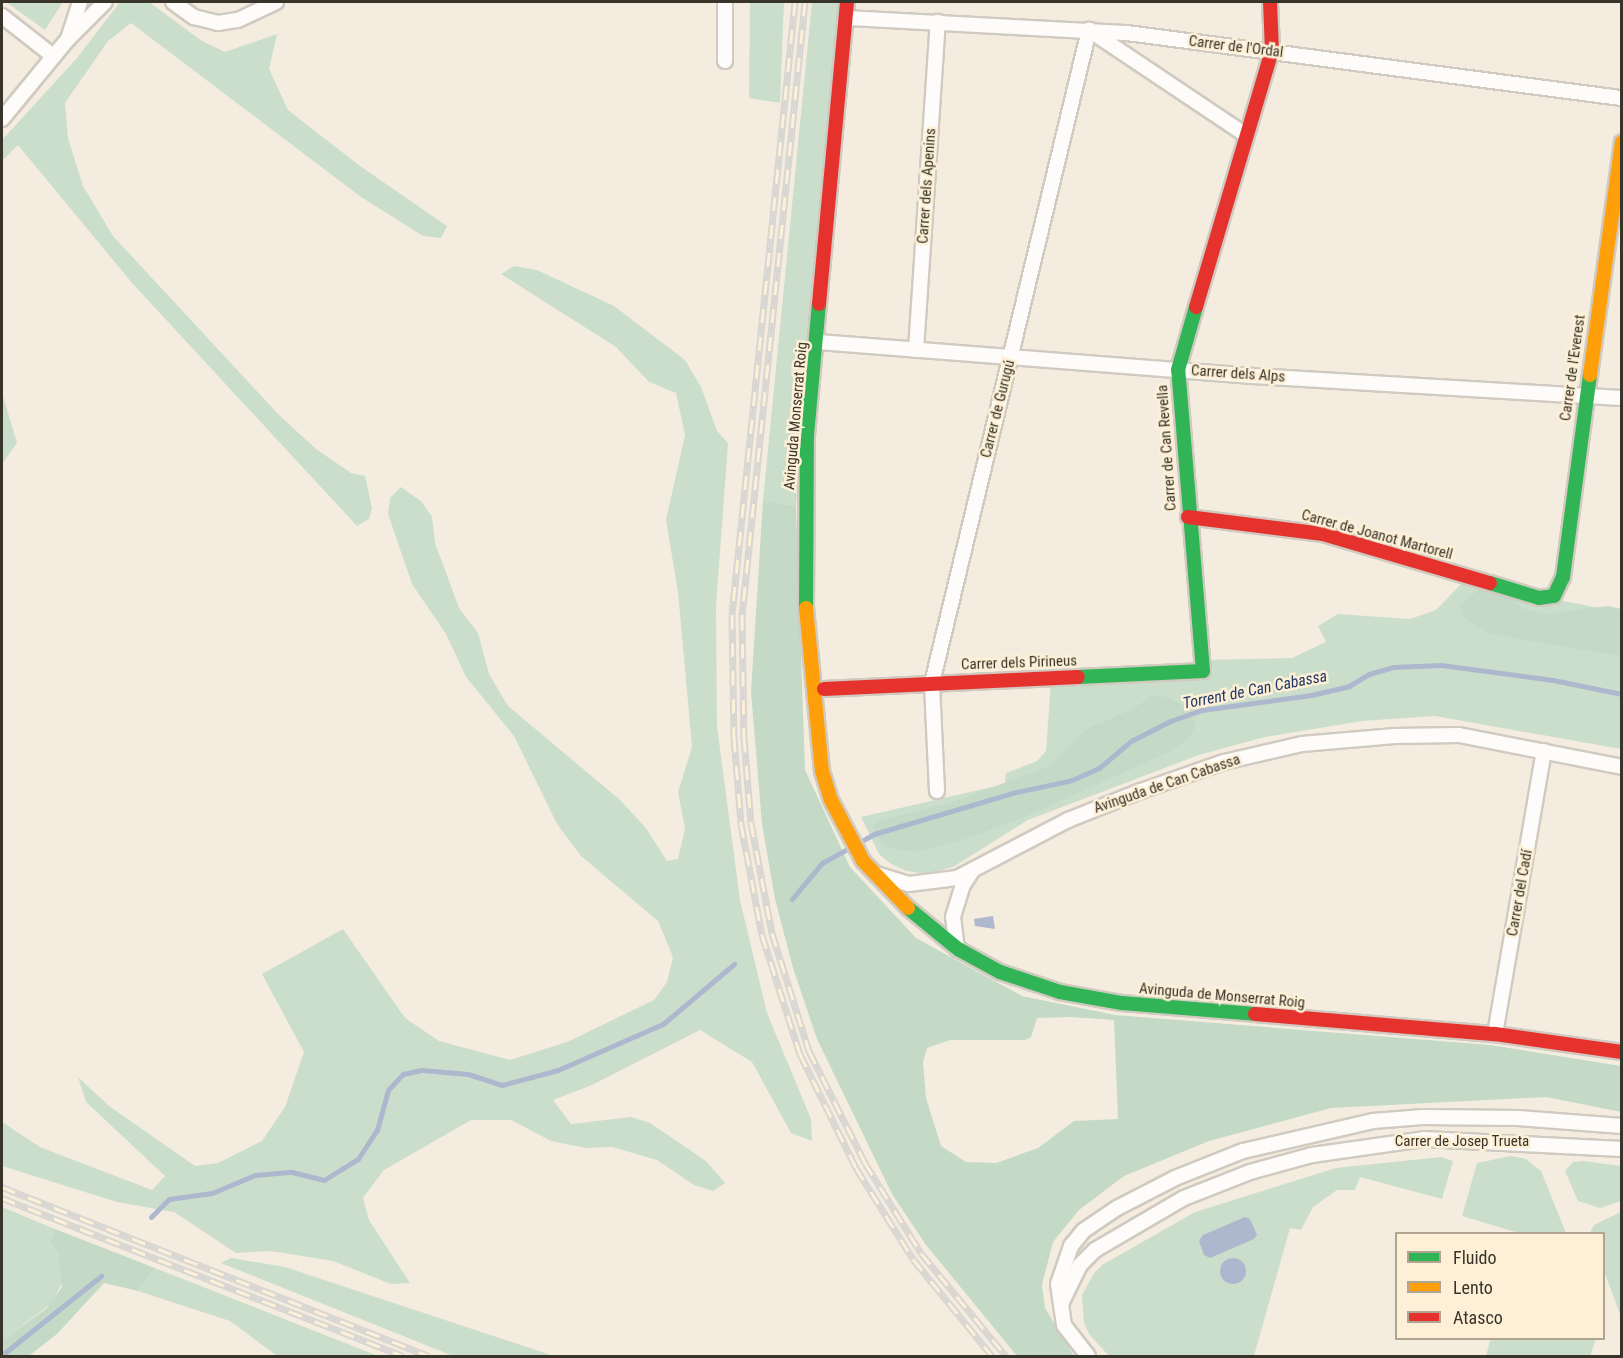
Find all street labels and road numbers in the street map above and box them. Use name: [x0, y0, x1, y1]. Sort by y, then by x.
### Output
street label: Carrer de l'Ordal: [1188, 32, 1284, 62]
street label: Carrer dels Apenins: [914, 128, 940, 244]
street label: Carrer de l'Everest: [1557, 314, 1589, 422]
street label: Avinguda Monserrat Roig: [781, 341, 811, 491]
street label: Carrer de Gurugú: [977, 358, 1019, 460]
street label: Carrer dels Alps: [1190, 362, 1286, 386]
street label: Carrer de Can Revella: [1154, 384, 1180, 512]
street label: Carrer de Joanot Martorell: [1299, 506, 1455, 564]
street label: Carrer dels Pirineus: [961, 652, 1077, 674]
street label: Avinguda de Can Cabassa: [1091, 750, 1243, 818]
street label: Carrer del Cadí: [1504, 848, 1536, 938]
street label: Avinguda de Monserrat Roig: [1138, 980, 1306, 1012]
street label: Carrer de Josep Trueta: [1395, 1133, 1529, 1151]

